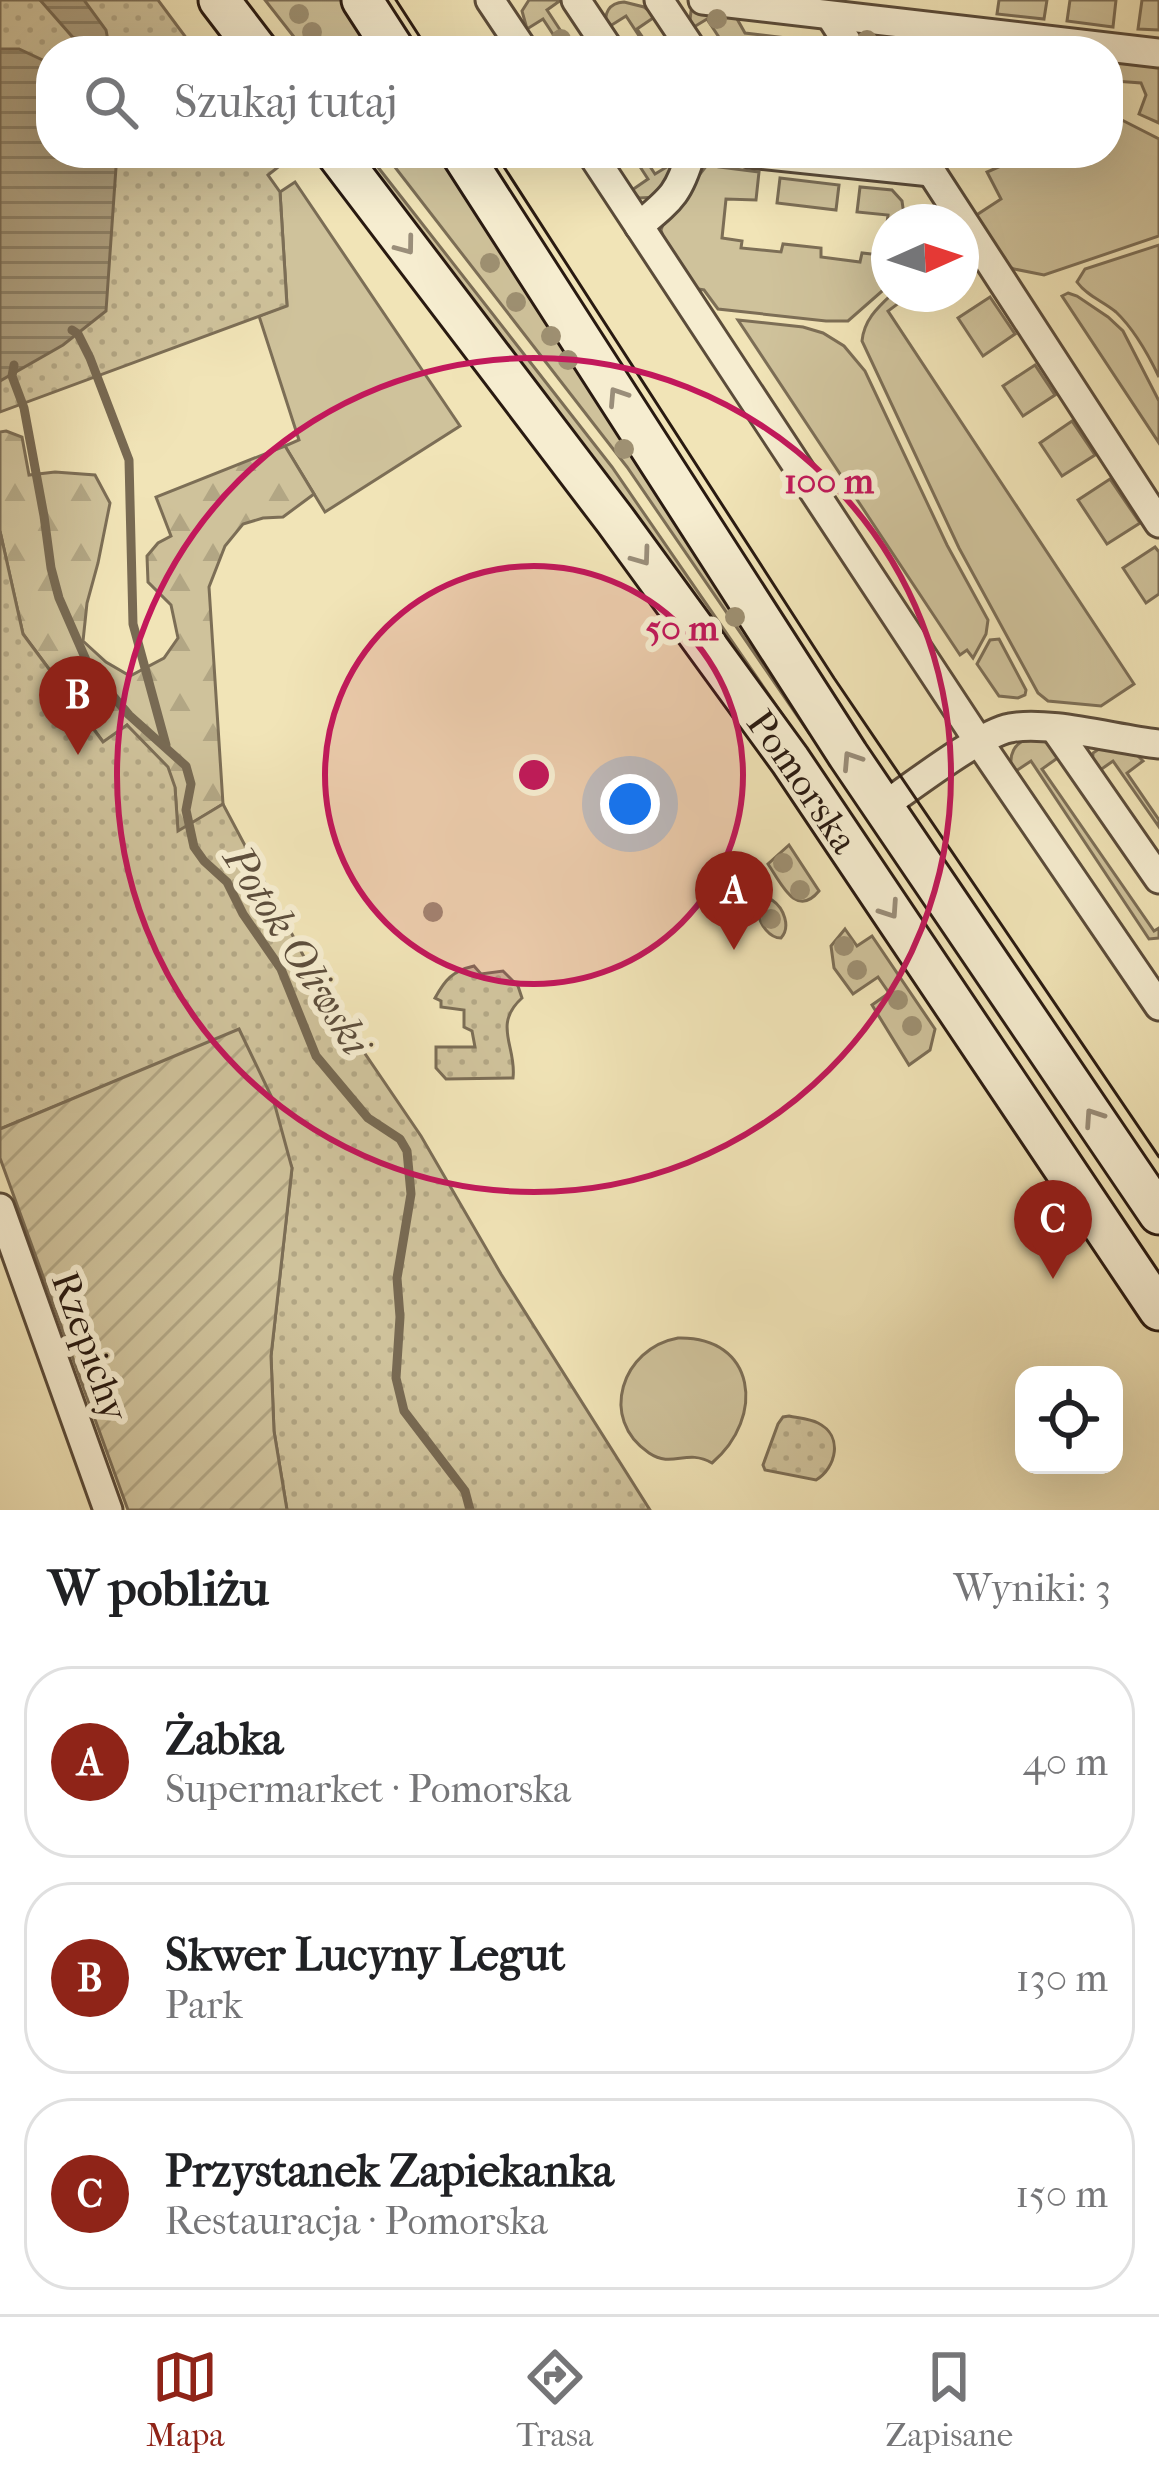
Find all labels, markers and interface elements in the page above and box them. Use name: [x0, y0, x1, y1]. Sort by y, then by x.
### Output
search box: [36, 36, 1123, 168]
icon: search: [78, 69, 144, 135]
text: Szukaj tutaj: [174, 76, 397, 129]
north arrow: [871, 204, 979, 312]
one-way arrow: [392, 233, 414, 254]
one-way arrow: [609, 388, 631, 410]
text: 100 m: [784, 460, 875, 502]
one-way arrow: [628, 544, 650, 566]
text: 50 m: [646, 607, 720, 649]
pin: B: [39, 656, 117, 755]
street label: Pomorska: [737, 701, 868, 863]
one-way arrow: [843, 751, 865, 773]
centre of rings: [513, 754, 555, 796]
your location: [600, 774, 660, 834]
water label: Potok Oliwski: [212, 835, 382, 1067]
pin: A: [695, 851, 773, 950]
one-way arrow: [876, 897, 898, 919]
one-way arrow: [1085, 1109, 1107, 1131]
pin: C: [1014, 1180, 1092, 1279]
street label: Rzepichy: [42, 1265, 139, 1428]
map controls: [1015, 1366, 1123, 1474]
button: locate: [1015, 1366, 1123, 1474]
text: W pobliżu: [48, 1558, 269, 1618]
text: Wyniki: 3: [953, 1565, 1111, 1611]
text: Żabka: [165, 1713, 283, 1766]
text: A: [77, 1739, 103, 1785]
text: 40 m: [1023, 1739, 1108, 1785]
text: Supermarket · Pomorska: [165, 1766, 571, 1812]
text: Skwer Lucyny Legut: [165, 1929, 565, 1982]
text: B: [77, 1955, 103, 2001]
text: 130 m: [1016, 1955, 1108, 2001]
text: Park: [165, 1982, 243, 2028]
text: Przystanek Zapiekanka: [165, 2145, 614, 2198]
text: C: [77, 2171, 103, 2217]
text: 150 m: [1015, 2171, 1108, 2217]
text: Restauracja · Pomorska: [165, 2198, 548, 2244]
tab: Mapa: [146, 2344, 225, 2455]
tab: Trasa: [517, 2344, 593, 2455]
tab: Zapisane: [885, 2344, 1013, 2455]

